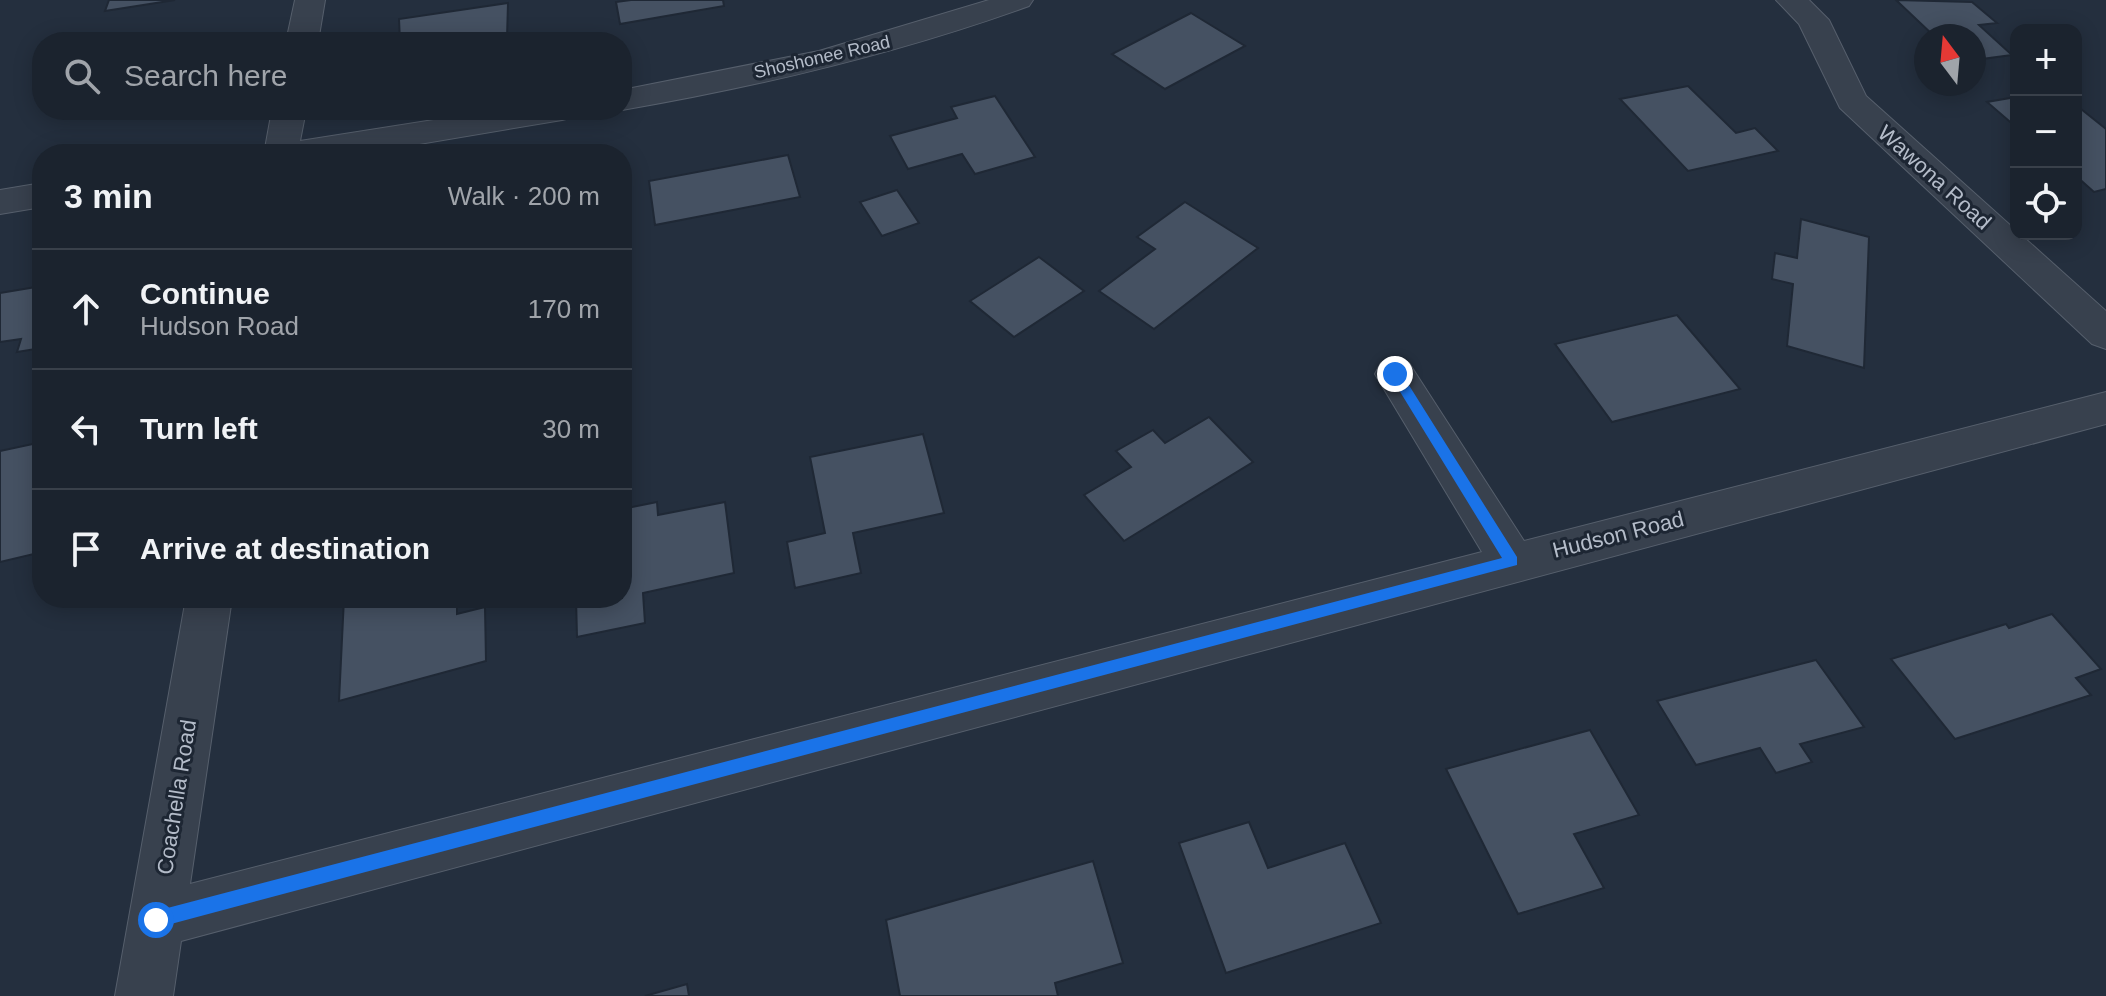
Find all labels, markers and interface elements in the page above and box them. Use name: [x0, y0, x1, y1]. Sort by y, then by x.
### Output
north arrow: [1914, 24, 1986, 96]
map controls: [2010, 24, 2082, 240]
button: +: [2010, 24, 2082, 96]
search box: [32, 32, 632, 120]
street label: Shoshonee Road: [752, 32, 892, 82]
icon: search: [60, 54, 104, 98]
text: Search here: [124, 59, 287, 92]
button: −: [2010, 96, 2082, 168]
street label: Wawona Road: [1873, 120, 1996, 235]
button: locate: [2010, 168, 2082, 240]
text: 3 min: [64, 177, 153, 215]
text: Walk · 200 m: [448, 181, 600, 211]
text: Continue: [140, 277, 270, 310]
icon: ahead: [64, 287, 108, 331]
text: 170 m: [528, 294, 600, 324]
text: Hudson Road: [140, 311, 299, 341]
route end: [1377, 356, 1413, 392]
icon: left: [64, 407, 108, 451]
text: Turn left: [140, 412, 258, 445]
text: 30 m: [542, 414, 600, 444]
street label: Hudson Road: [1550, 506, 1686, 563]
icon: arrive: [64, 527, 108, 571]
text: Arrive at destination: [140, 532, 430, 565]
street label: Coachella Road: [152, 718, 201, 876]
route start: [138, 902, 174, 938]

